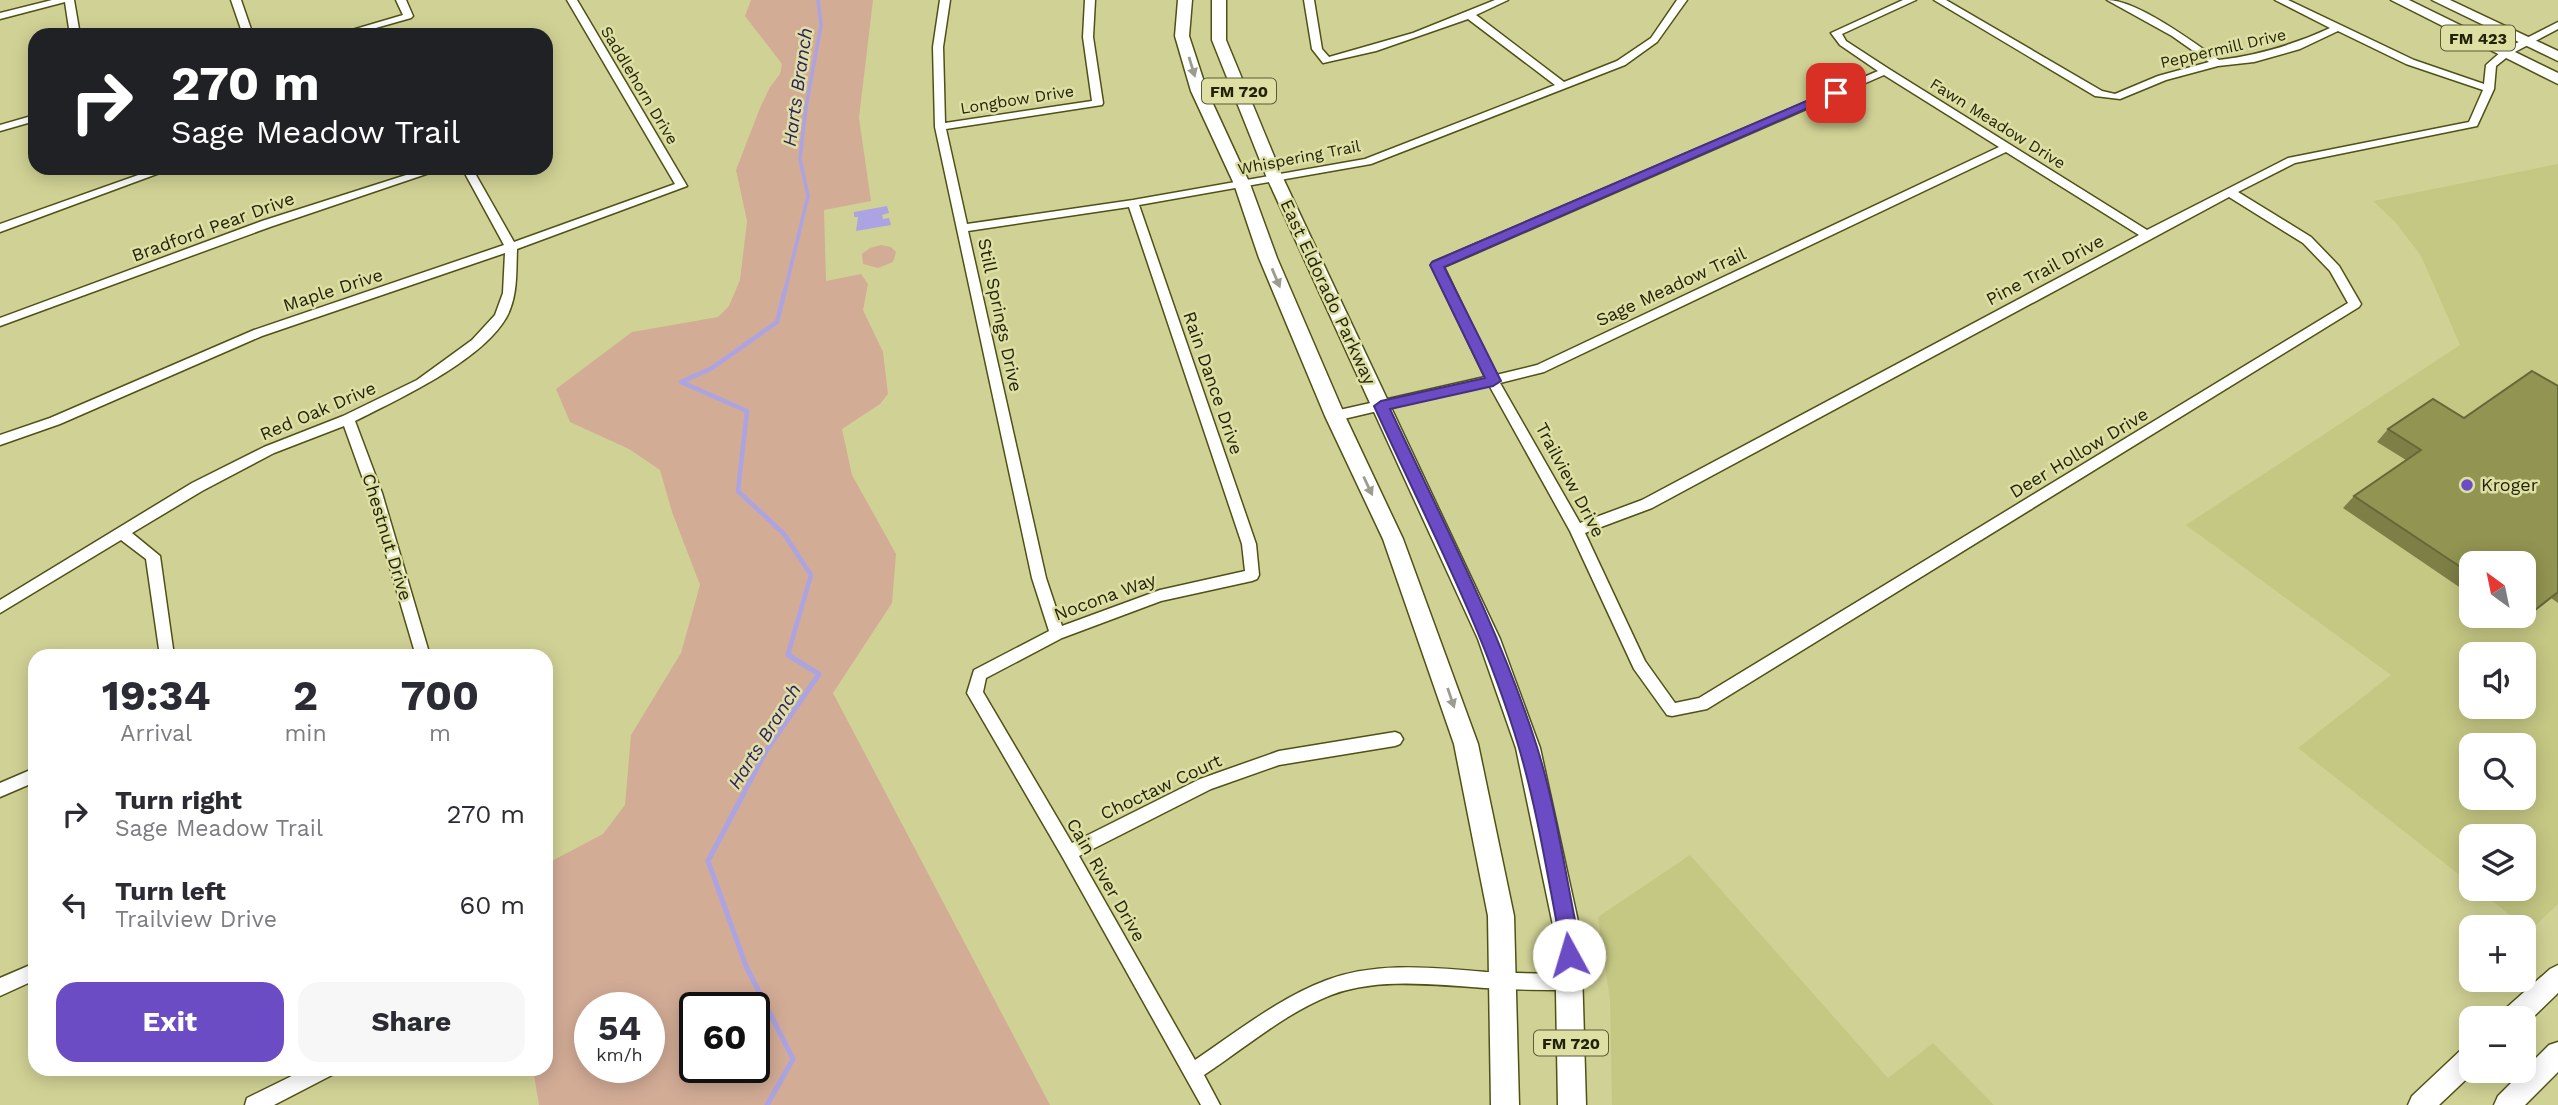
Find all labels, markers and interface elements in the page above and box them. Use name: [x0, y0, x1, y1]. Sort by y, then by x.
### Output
street label: Saddlehorn Drive: [597, 23, 682, 148]
street label: Peppermill Drive: [2158, 25, 2288, 72]
water label: Harts Branch: [778, 26, 817, 148]
road number: FM 423: [2441, 26, 2515, 50]
text: 270 m: [171, 54, 320, 112]
icon: right: [56, 56, 147, 147]
one-way arrow: [1187, 56, 1198, 77]
pin: [1806, 63, 1866, 123]
icon: arrive: [1817, 74, 1855, 112]
street label: Fawn Meadow Drive: [1927, 74, 2069, 173]
road number: FM 720: [1202, 78, 1276, 104]
street label: Longbow Drive: [959, 81, 1075, 118]
text: Sage Meadow Trail: [171, 113, 460, 151]
street label: Whispering Trail: [1236, 136, 1362, 179]
street label: Bradford Pear Drive: [129, 187, 297, 266]
street label: East Eldorado Parkway: [1276, 196, 1381, 388]
street label: Pine Trail Drive: [1982, 230, 2107, 309]
street label: Still Springs Drive: [974, 236, 1027, 394]
street label: Sage Meadow Trail: [1593, 242, 1749, 330]
street label: Maple Drive: [280, 264, 385, 316]
one-way arrow: [1270, 268, 1282, 288]
street label: Rain Dance Drive: [1179, 309, 1248, 457]
street label: Red Oak Drive: [257, 377, 379, 444]
street label: Deer Hollow Drive: [2006, 403, 2152, 502]
street label: Trailview Drive: [1531, 419, 1609, 541]
street label: Chestnut Drive: [358, 471, 417, 603]
place label: Kroger: [2481, 474, 2538, 495]
one-way arrow: [1362, 476, 1374, 496]
marker: Kroger: [2459, 477, 2475, 493]
north arrow: [2459, 551, 2536, 628]
map controls: [2459, 551, 2536, 1083]
street label: Nocona Way: [1051, 568, 1159, 625]
button: sound: [2459, 642, 2536, 719]
text: 19:34: [102, 671, 211, 720]
text: 2: [293, 671, 318, 720]
text: 700: [401, 671, 479, 720]
water label: Harts Branch: [723, 679, 806, 793]
one-way arrow: [1446, 687, 1456, 708]
text: Arrival: [120, 720, 192, 747]
text: min: [284, 720, 327, 747]
text: m: [429, 720, 451, 747]
button: search: [2459, 733, 2536, 810]
street label: Choctaw Court: [1097, 749, 1225, 824]
text: Turn right: [115, 785, 242, 815]
icon: right: [56, 795, 94, 833]
text: 270 m: [446, 799, 525, 829]
street label: Cain River Drive: [1063, 814, 1150, 945]
text: Sage Meadow Trail: [115, 815, 323, 842]
button: layers: [2459, 824, 2536, 901]
text: Turn left: [115, 876, 226, 906]
icon: left: [56, 886, 94, 924]
text: 60 m: [459, 890, 525, 920]
text: Trailview Drive: [115, 906, 277, 933]
button: +: [2459, 915, 2536, 992]
position arrow: [1532, 918, 1606, 992]
button: Exit: [56, 982, 284, 1062]
button: Share: [298, 982, 525, 1062]
speed limit sign: 60: [679, 992, 770, 1083]
button: −: [2459, 1006, 2536, 1083]
text: 54: [598, 1007, 641, 1049]
road number: FM 720: [1534, 1030, 1608, 1056]
text: km/h: [596, 1044, 643, 1065]

